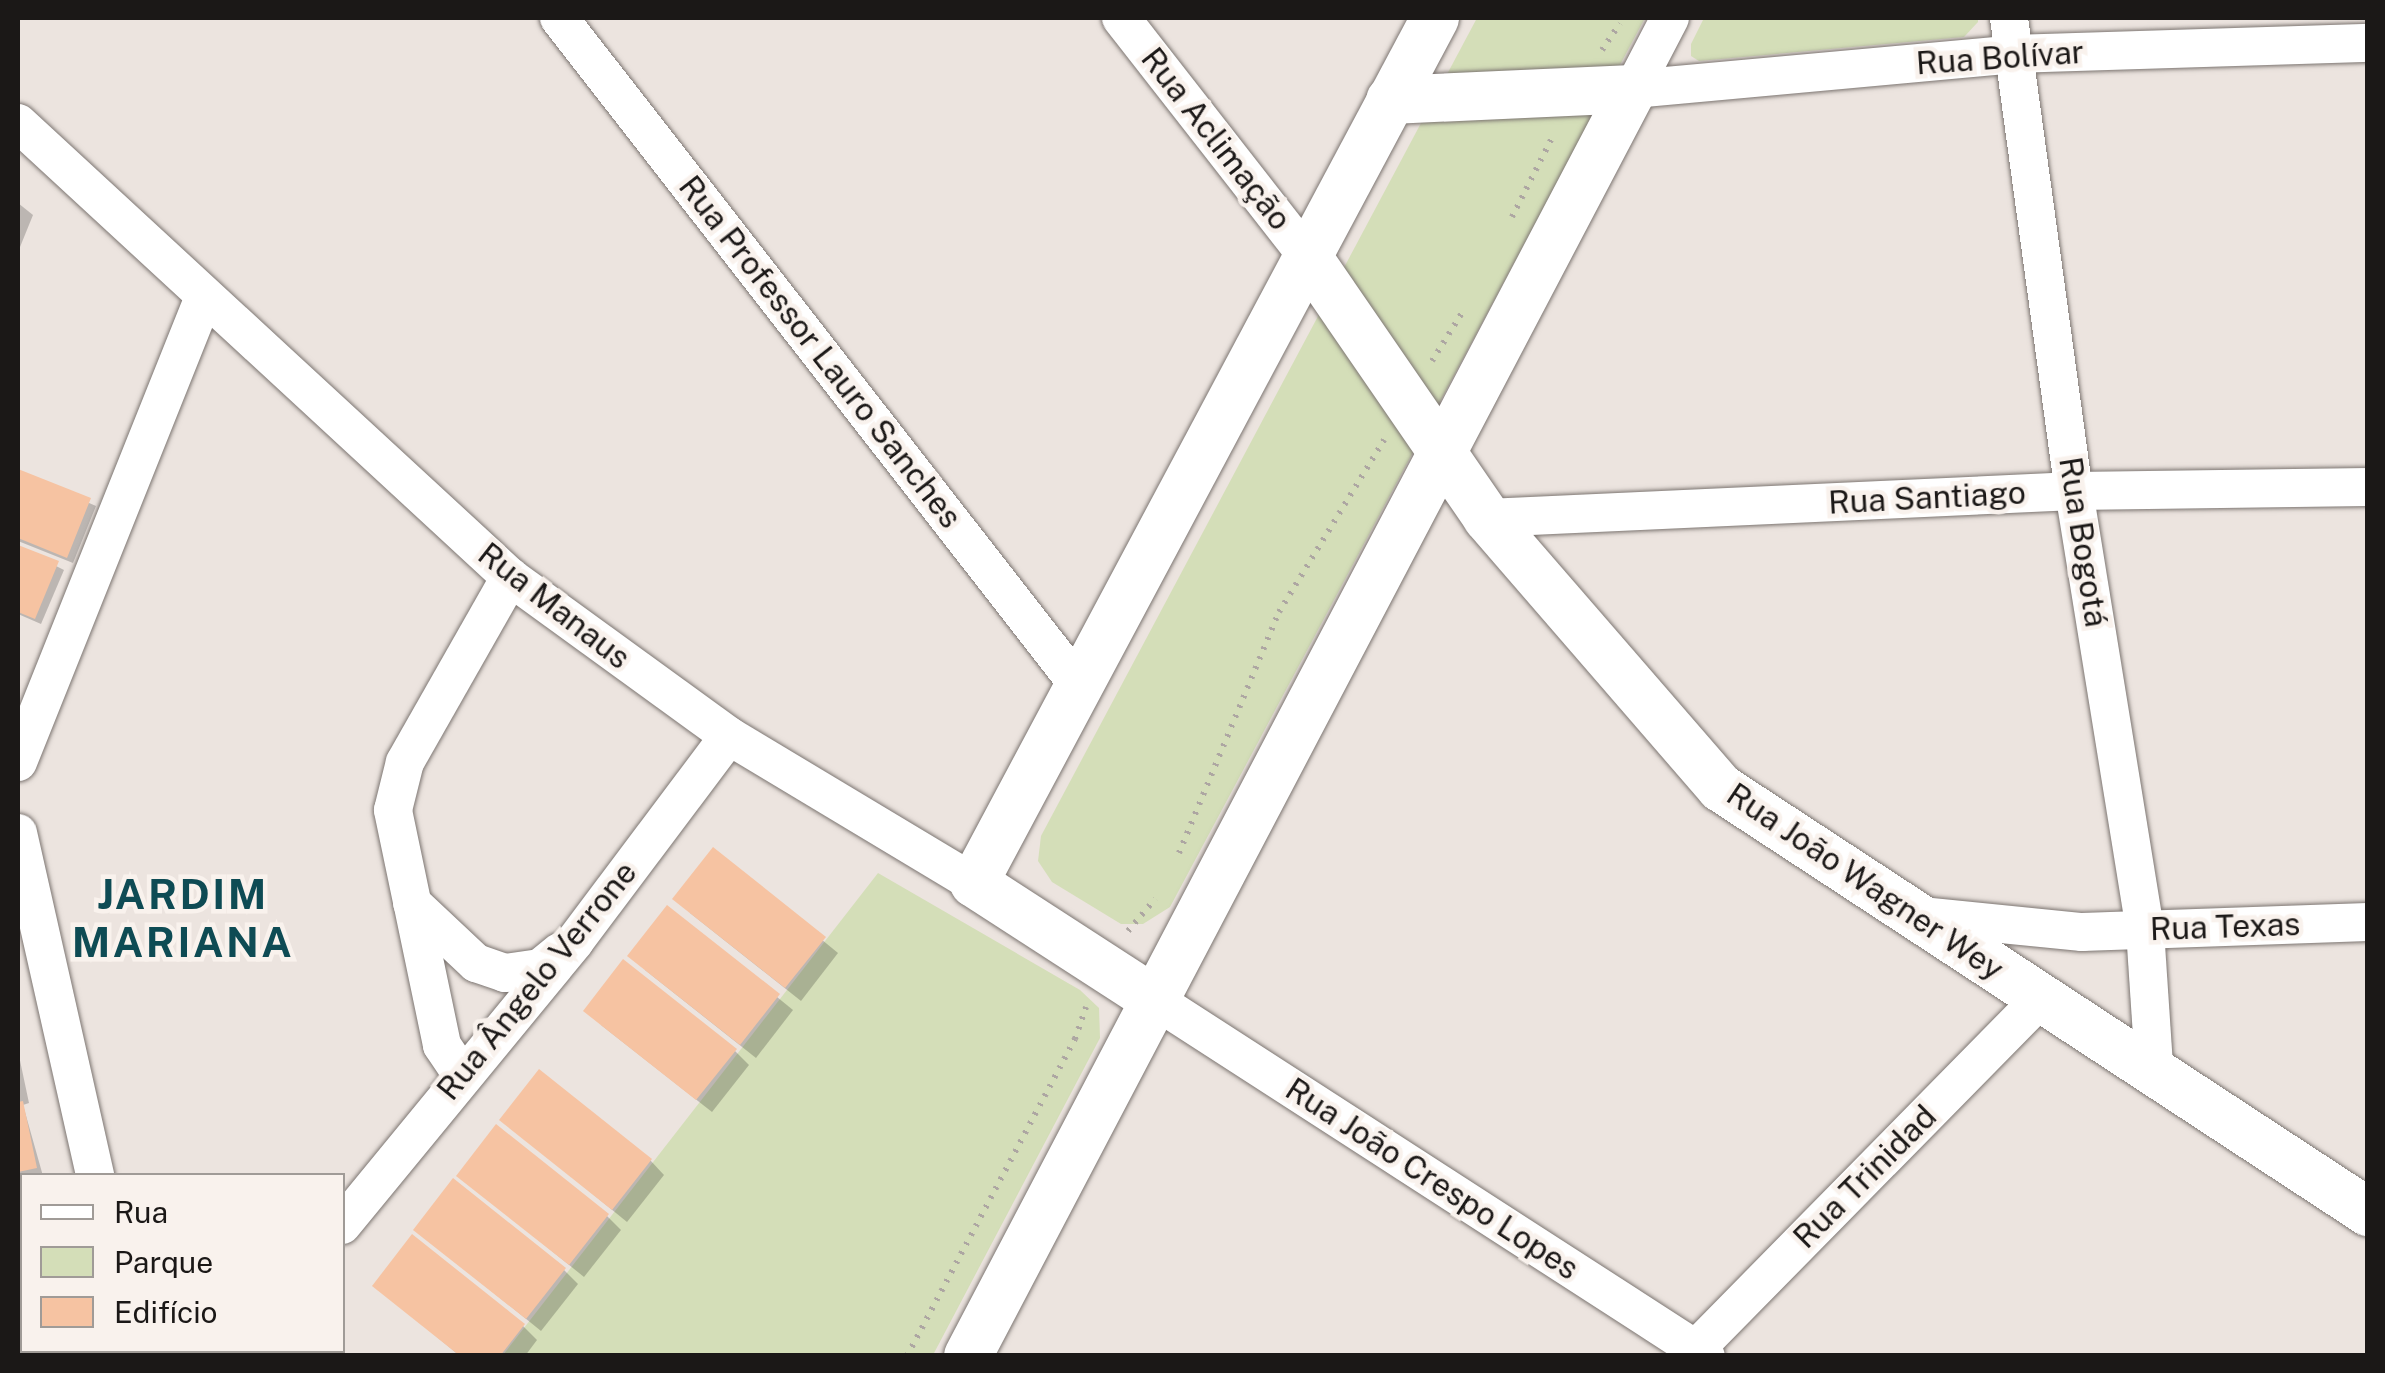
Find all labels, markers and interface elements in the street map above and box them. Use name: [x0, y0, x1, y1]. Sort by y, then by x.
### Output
street label: Rua Bolívar: [1915, 33, 2085, 83]
street label: Rua Aclimação: [1133, 40, 1299, 238]
street label: Rua Professor Lauro Sanches: [670, 168, 970, 536]
street label: Rua Bogotá: [2051, 454, 2115, 630]
street label: Rua Santiago: [1827, 474, 2027, 522]
street label: Rua Manaus: [470, 535, 638, 677]
street label: Rua João Wagner Wey: [1719, 775, 2011, 989]
street label: Rua Ângelo Verrone: [429, 854, 645, 1108]
district label: JARDIM MARIANA: [72, 869, 294, 968]
street label: Rua Texas: [2149, 905, 2301, 949]
street label: Rua João Crespo Lopes: [1278, 1070, 1586, 1288]
street label: Rua Trinidad: [1786, 1098, 1944, 1256]
legend: [20, 1173, 345, 1353]
text: Rua: [114, 1194, 168, 1230]
text: Parque: [114, 1244, 213, 1280]
text: Edifício: [114, 1294, 218, 1330]

